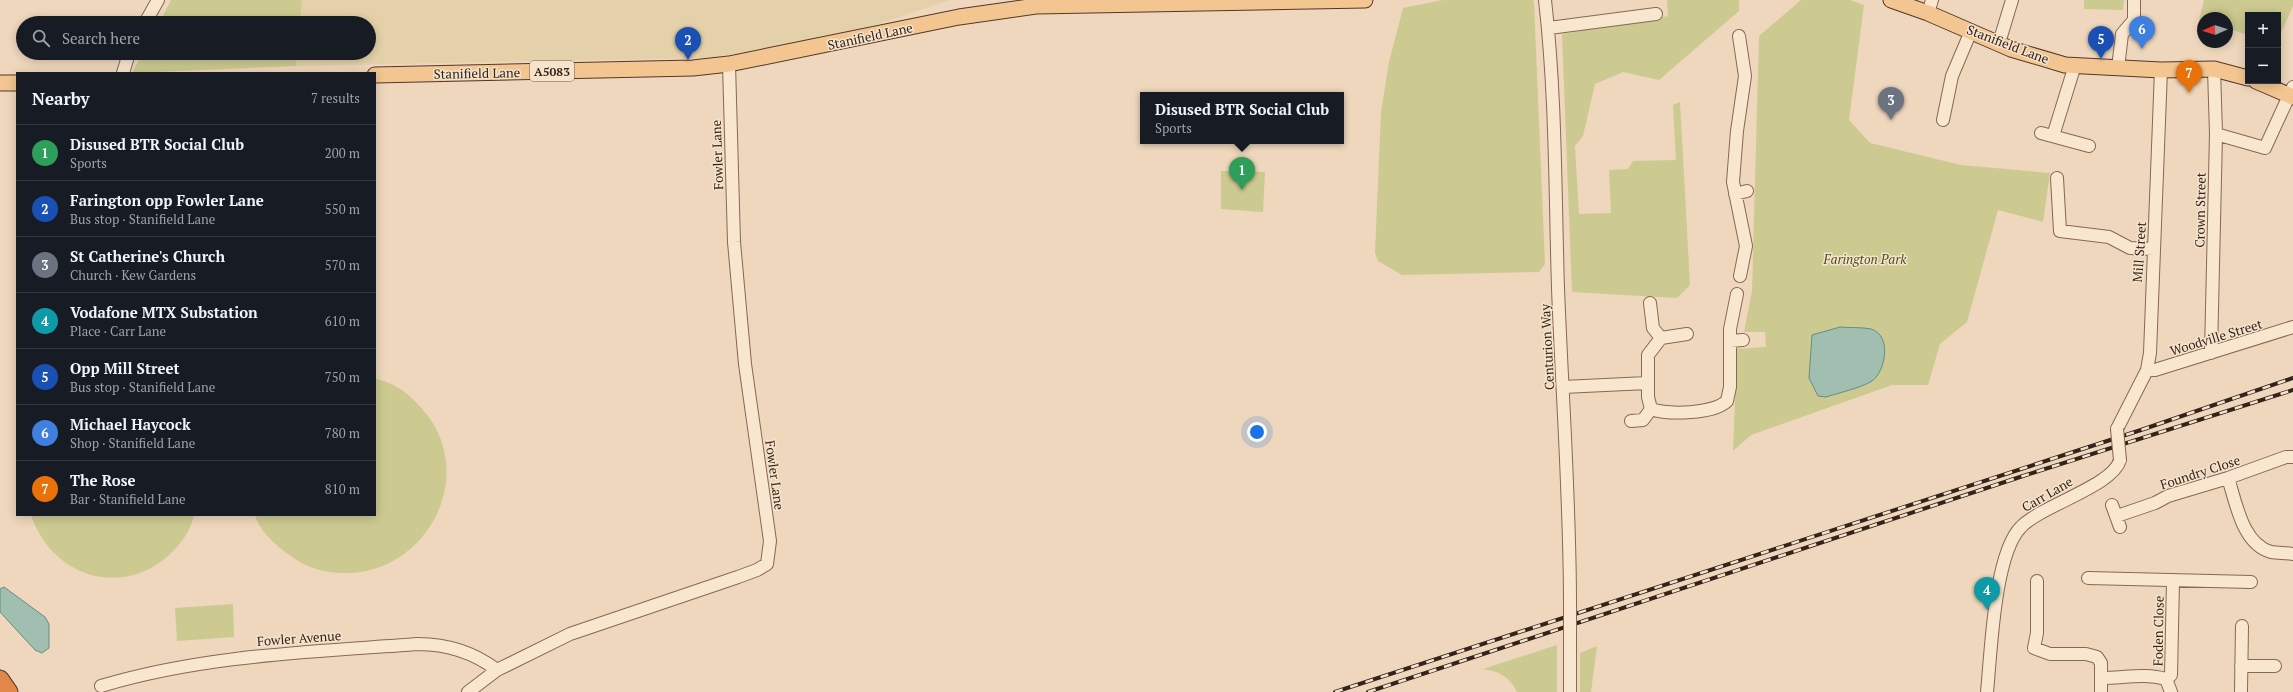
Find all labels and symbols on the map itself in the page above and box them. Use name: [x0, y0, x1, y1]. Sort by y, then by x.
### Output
north arrow: [2197, 12, 2233, 48]
pin: 6: [2129, 16, 2155, 49]
street label: Stanifield Lane: [826, 18, 914, 54]
street label: Stanifield Lane: [1964, 20, 2052, 68]
pin: 5: [2088, 26, 2114, 59]
pin: 2: [675, 27, 701, 60]
pin: 7: [2176, 60, 2202, 93]
road number: A5083: [530, 61, 574, 81]
street label: Stanifield Lane: [434, 63, 520, 83]
pin: 3: [1878, 87, 1904, 120]
street label: Fowler Lane: [707, 120, 727, 190]
pin: 1: [1229, 157, 1255, 190]
street label: Crown Street: [2190, 172, 2210, 248]
street label: Mill Street: [2128, 221, 2150, 283]
park label: Farington Park: [1822, 250, 1907, 268]
street label: Centurion Way: [1536, 303, 1558, 390]
street label: Woodville Street: [2168, 314, 2265, 360]
your location: [1247, 422, 1267, 442]
street label: Fowler Lane: [761, 439, 789, 511]
street label: Foundry Close: [2158, 451, 2242, 493]
street label: Carr Lane: [2018, 472, 2076, 516]
pin: 4: [1974, 577, 2000, 610]
street label: Foden Close: [2148, 596, 2168, 666]
street label: Fowler Avenue: [256, 626, 342, 650]

